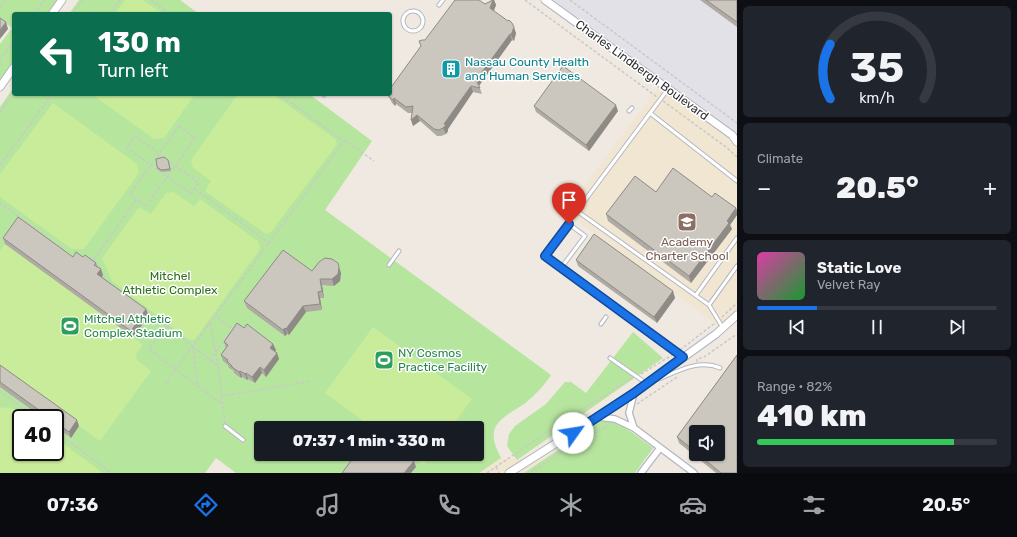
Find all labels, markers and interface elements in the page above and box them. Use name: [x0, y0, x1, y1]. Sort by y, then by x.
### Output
street label: Charles Lindbergh Boulevard: [573, 17, 711, 123]
text: 130 m: [98, 26, 181, 59]
icon: left: [32, 28, 84, 80]
text: 35: [850, 43, 904, 92]
place label: Nassau County Health and Human Services: [465, 55, 589, 83]
building icon: Nassau County Health and Human Services: [440, 58, 462, 80]
text: Turn left: [98, 60, 168, 82]
text: km/h: [859, 90, 895, 107]
text: Climate: [757, 151, 803, 166]
text: 20.5°: [836, 170, 919, 206]
text: −: [757, 175, 771, 202]
text: +: [983, 175, 997, 202]
pin: [552, 183, 586, 224]
icon: arrive: [558, 189, 580, 211]
school or university icon: Academy Charter School: [676, 211, 698, 233]
place label: Academy Charter School: [645, 235, 729, 263]
text: Static Love: [817, 259, 901, 277]
park label: Mitchel Athletic Complex: [122, 269, 218, 297]
text: Velvet Ray: [817, 277, 880, 292]
place label: Mitchel Athletic Complex Stadium: [84, 312, 182, 340]
sports icon: Mitchel Athletic Complex Stadium: [59, 315, 81, 337]
icon: previous: [786, 316, 808, 338]
icon: pause: [866, 316, 888, 338]
icon: next: [946, 316, 968, 338]
place label: NY Cosmos Practice Facility: [398, 346, 488, 374]
sports icon: NY Cosmos Practice Facility: [373, 349, 395, 371]
text: Range · 82%: [757, 379, 832, 394]
text: 410 km: [757, 398, 866, 434]
speed limit sign: 40: [12, 409, 64, 461]
position arrow: [552, 412, 594, 454]
map controls: [689, 425, 725, 461]
button: sound: [689, 425, 725, 461]
text: 07:37 · 1 min · 330 m: [293, 432, 445, 450]
icon: directions: [192, 491, 220, 519]
icon: music: [314, 491, 342, 519]
icon: phone: [435, 491, 463, 519]
icon: climate: [557, 491, 585, 519]
icon: car: [679, 491, 707, 519]
icon: filters: [800, 491, 828, 519]
text: 07:36: [47, 494, 98, 516]
text: 20.5°: [922, 494, 970, 516]

